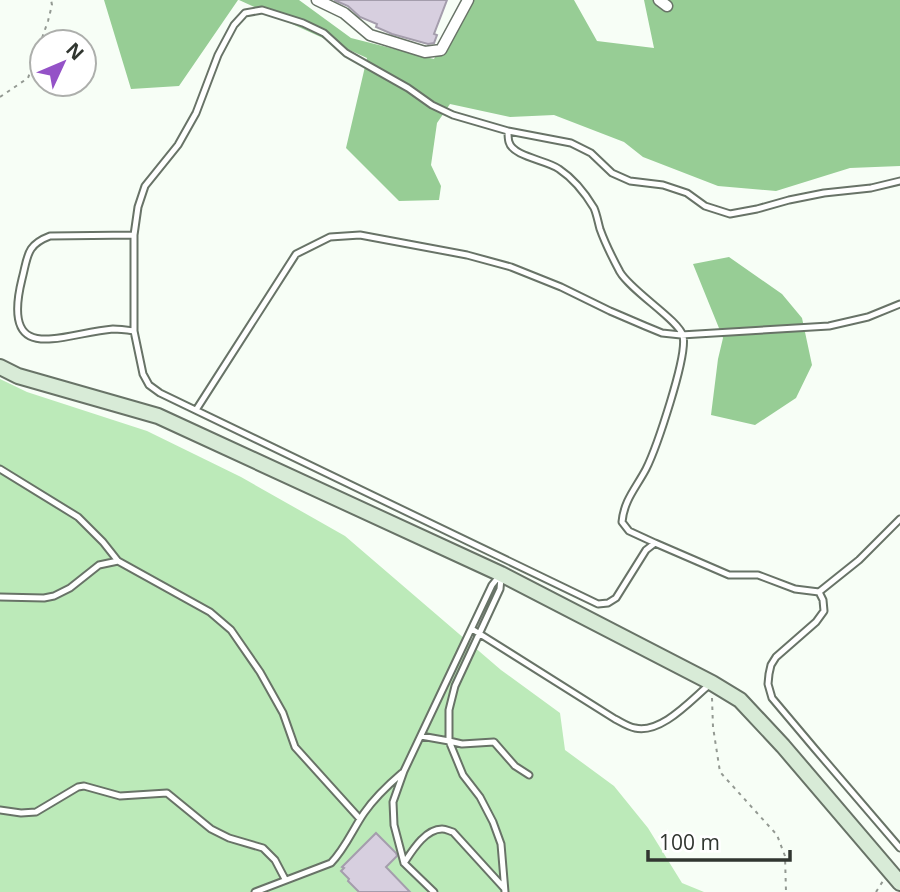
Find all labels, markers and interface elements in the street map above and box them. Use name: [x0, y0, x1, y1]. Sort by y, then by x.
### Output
north arrow: [28, 28, 98, 98]
text: N: [61, 37, 90, 66]
scale bar: [648, 818, 790, 862]
text: 100 m: [659, 828, 720, 856]

